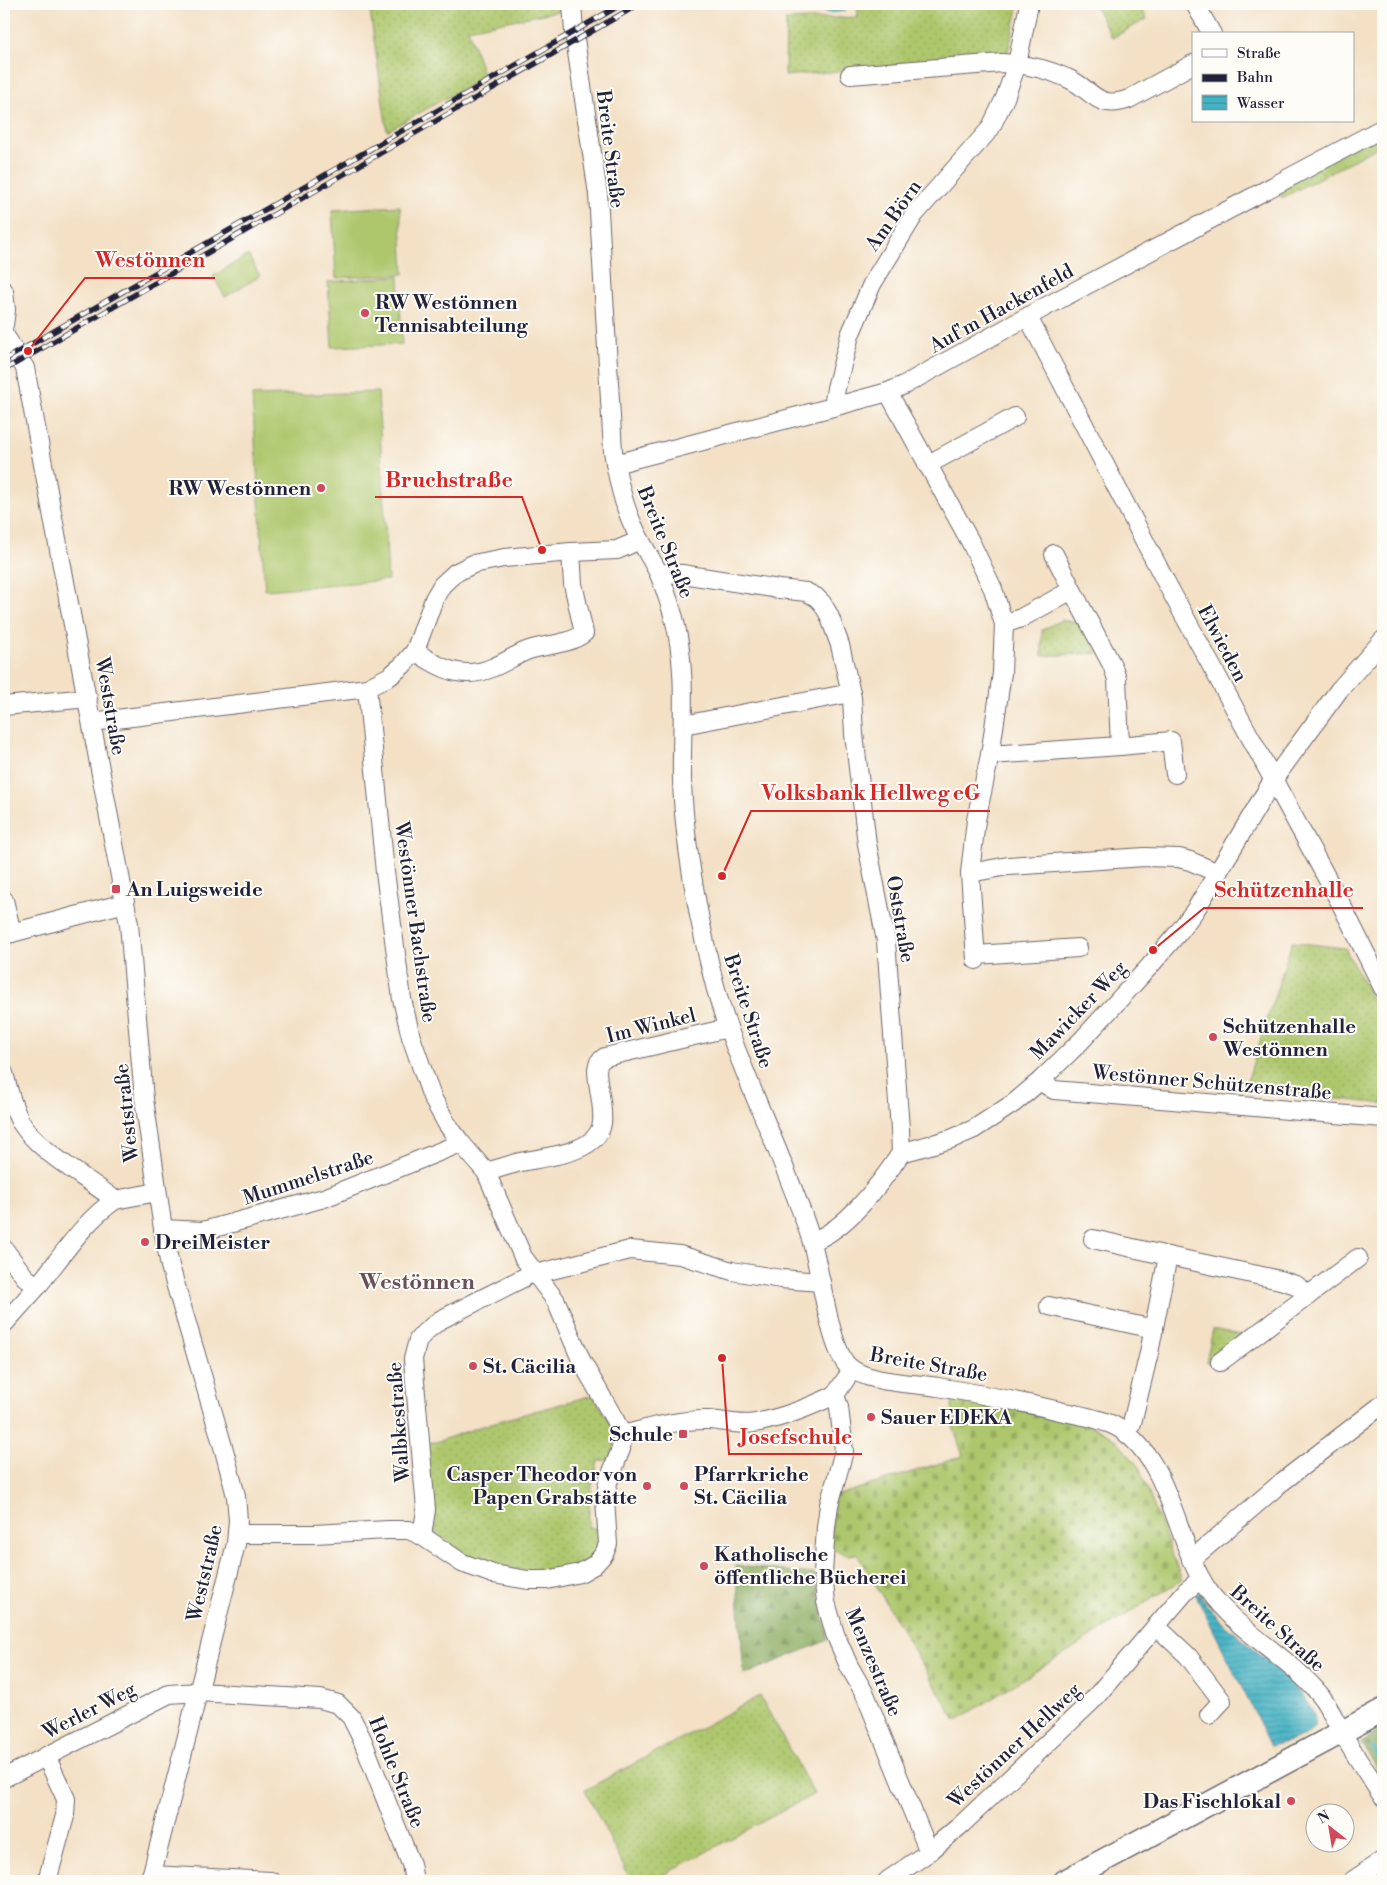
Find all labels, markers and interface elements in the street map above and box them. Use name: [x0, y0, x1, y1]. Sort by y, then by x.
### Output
legend: [1192, 32, 1354, 122]
text: Straße: [1237, 44, 1281, 63]
text: Bahn: [1236, 68, 1273, 87]
street label: Breite Straße: [590, 88, 629, 210]
text: Wasser: [1236, 94, 1285, 113]
street label: Am Börn: [860, 175, 928, 257]
callout: Westönnen: [85, 242, 215, 278]
text: Westönnen: [94, 248, 205, 274]
street label: Auf'm Hackenfeld: [924, 259, 1079, 360]
place label: RW Westönnen Tennisabteilung: [375, 291, 528, 339]
marker: RW Westönnen Tennisabteilung: [359, 307, 371, 319]
callout: Bruchstraße: [375, 461, 522, 497]
text: Bruchstraße: [385, 468, 513, 494]
place label: RW Westönnen: [169, 477, 312, 502]
marker: RW Westönnen: [315, 482, 327, 494]
street label: Breite Straße: [630, 482, 698, 602]
street label: Elwieden: [1191, 601, 1252, 687]
street label: Weststraße: [88, 654, 130, 757]
callout: Volksbank Hellweg eG: [751, 775, 990, 811]
text: Volksbank Hellweg eG: [760, 781, 981, 807]
street label: Westönner Bachstraße: [388, 819, 441, 1024]
callout: Schützenhalle: [1204, 872, 1363, 908]
street label: Oststraße: [880, 874, 919, 965]
place label: An Luigsweide: [125, 878, 263, 903]
text: Schützenhalle: [1214, 878, 1354, 904]
marker: An Luigsweide: [110, 883, 122, 895]
street label: Breite Straße: [717, 950, 778, 1072]
street label: Mawicker Weg: [1025, 956, 1133, 1066]
street label: Im Winkel: [604, 1003, 699, 1050]
place label: Schützenhalle Westönnen: [1222, 1015, 1356, 1063]
marker: Schützenhalle Westönnen: [1207, 1031, 1219, 1043]
street label: Westönner Schützenstraße: [1090, 1060, 1333, 1106]
street label: Weststraße: [110, 1062, 145, 1164]
street label: Mummelstraße: [240, 1146, 377, 1211]
place label: DreiMeister: [155, 1231, 270, 1256]
marker: DreiMeister: [139, 1236, 151, 1248]
district label: Westönnen: [358, 1269, 475, 1296]
street label: Breite Straße: [867, 1343, 989, 1388]
place label: St. Cäcilia: [483, 1355, 576, 1380]
marker: St. Cäcilia: [467, 1360, 479, 1372]
street label: Walbkestraße: [383, 1361, 416, 1484]
place label: Sauer EDEKA: [881, 1406, 1012, 1431]
marker: Sauer EDEKA: [865, 1411, 877, 1423]
callout: Josefschule: [729, 1418, 862, 1454]
place label: Schule: [609, 1423, 673, 1448]
text: Josefschule: [737, 1425, 852, 1451]
marker: Schule: [677, 1428, 689, 1440]
place label: Casper Theodor von Papen Grabstätte: [446, 1463, 638, 1511]
place label: Pfarrkriche St. Cäcilia: [694, 1463, 809, 1511]
marker: Casper Theodor von Papen Grabstätte: [641, 1480, 653, 1492]
marker: Pfarrkriche St. Cäcilia: [678, 1480, 690, 1492]
street label: Weststraße: [182, 1522, 229, 1625]
place label: Katholische öffentliche Bücherei: [714, 1543, 907, 1591]
marker: Katholische öffentliche Bücherei: [698, 1560, 710, 1572]
street label: Breite Straße: [1224, 1579, 1329, 1678]
street label: Menzestraße: [839, 1605, 907, 1721]
street label: Werler Weg: [38, 1677, 141, 1746]
street label: Westönner Hellweg: [943, 1678, 1087, 1815]
street label: Hohle Straße: [362, 1713, 429, 1832]
place label: Das Fischlokal: [1143, 1790, 1281, 1815]
marker: Das Fischlokal: [1285, 1795, 1297, 1807]
north arrow: [1304, 1802, 1354, 1852]
text: N: [1314, 1807, 1333, 1828]

